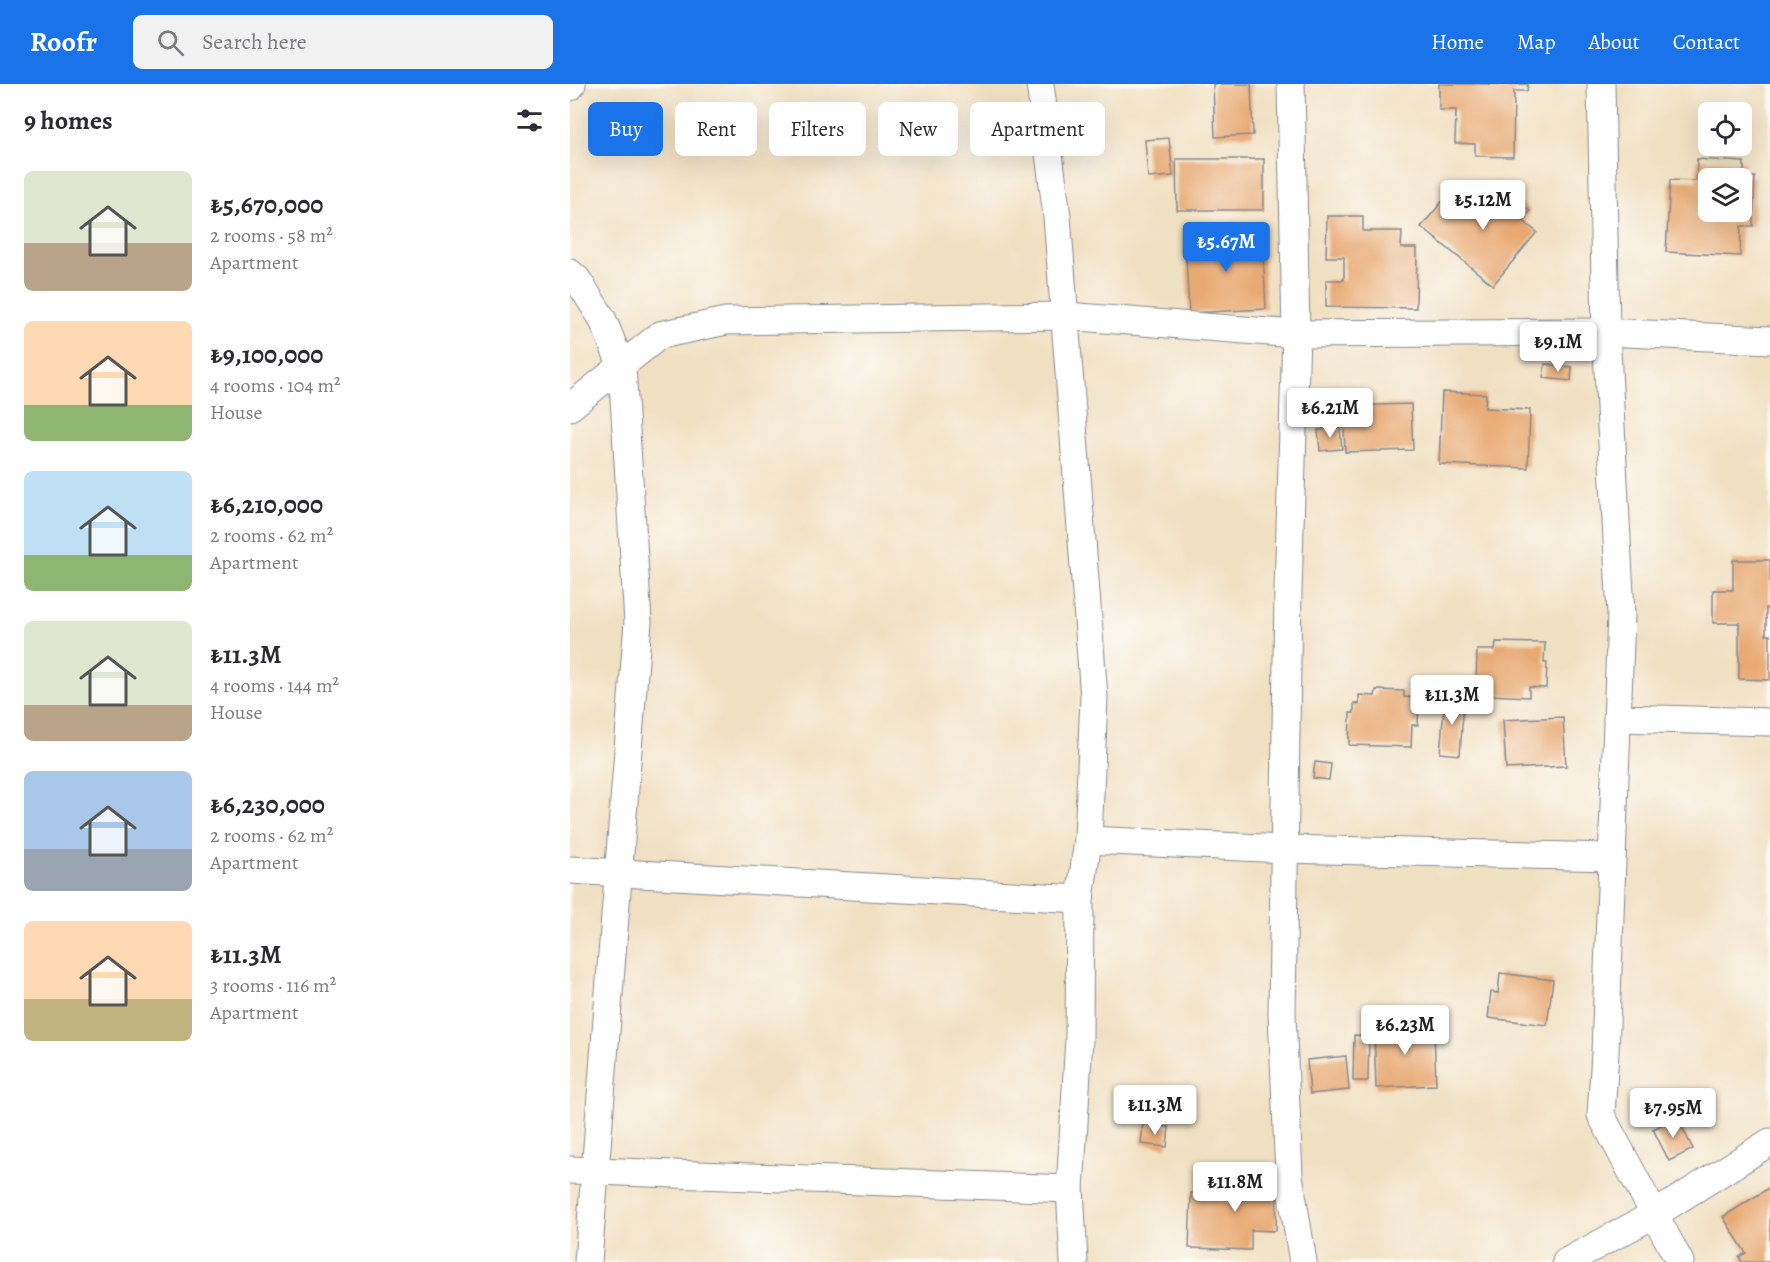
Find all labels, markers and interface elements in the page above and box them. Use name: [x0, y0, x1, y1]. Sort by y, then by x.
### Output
search box: [133, 15, 553, 69]
text: Roofr: [30, 23, 97, 61]
icon: search: [154, 26, 187, 59]
text: Search here: [202, 27, 307, 57]
text: Home: [1431, 28, 1484, 56]
text: Map: [1517, 28, 1555, 56]
text: About: [1588, 28, 1640, 56]
text: Contact: [1673, 28, 1740, 56]
chip: Buy: [588, 102, 663, 156]
chip: Rent: [675, 102, 757, 156]
chip: Filters: [769, 102, 866, 156]
chip: New: [878, 102, 958, 156]
chip: Apartment: [970, 102, 1105, 156]
map controls: [1698, 102, 1752, 222]
button: locate: [1698, 102, 1752, 156]
text: 9 homes: [24, 103, 113, 138]
icon: filters: [513, 104, 546, 137]
button: layers: [1698, 168, 1752, 222]
pin: ₺5.12M: [1434, 180, 1532, 231]
text: ₺5.12M: [1454, 186, 1512, 213]
text: ₺5,670,000: [210, 187, 323, 222]
icon: home: [72, 195, 144, 267]
text: 2 rooms · 58 m²: [210, 222, 333, 249]
pin: ₺5.67M: [1177, 222, 1275, 273]
text: ₺5.67M: [1197, 228, 1255, 255]
text: Apartment: [210, 249, 299, 276]
pin: ₺9.1M: [1516, 322, 1600, 373]
text: ₺9.1M: [1534, 328, 1582, 355]
text: ₺9,100,000: [210, 337, 323, 372]
icon: home: [72, 345, 144, 417]
text: 4 rooms · 104 m²: [210, 372, 341, 399]
pin: ₺6.21M: [1281, 388, 1379, 439]
text: ₺6.21M: [1301, 394, 1359, 421]
text: House: [210, 399, 262, 426]
text: ₺6,210,000: [210, 487, 323, 522]
icon: home: [72, 495, 144, 567]
text: 2 rooms · 62 m²: [210, 522, 333, 549]
text: Apartment: [210, 549, 299, 576]
text: ₺11.3M: [210, 637, 282, 672]
icon: home: [72, 645, 144, 717]
text: 4 rooms · 144 m²: [210, 672, 339, 699]
pin: ₺11.3M: [1403, 675, 1501, 726]
text: ₺11.3M: [1425, 681, 1480, 708]
text: House: [210, 699, 262, 726]
text: ₺6,230,000: [210, 787, 325, 822]
icon: home: [72, 795, 144, 867]
text: 2 rooms · 62 m²: [210, 822, 333, 849]
text: Apartment: [210, 849, 299, 876]
text: ₺11.3M: [210, 937, 282, 972]
icon: home: [72, 945, 144, 1017]
text: 3 rooms · 116 m²: [210, 972, 336, 999]
text: Apartment: [210, 999, 299, 1026]
pin: ₺6.23M: [1356, 1005, 1454, 1056]
text: ₺6.23M: [1375, 1011, 1435, 1038]
pin: ₺11.3M: [1106, 1085, 1204, 1136]
pin: ₺7.95M: [1624, 1088, 1722, 1139]
text: ₺11.3M: [1128, 1091, 1183, 1118]
text: ₺7.95M: [1644, 1094, 1702, 1121]
pin: ₺11.8M: [1186, 1162, 1284, 1213]
text: ₺11.8M: [1207, 1168, 1263, 1195]

